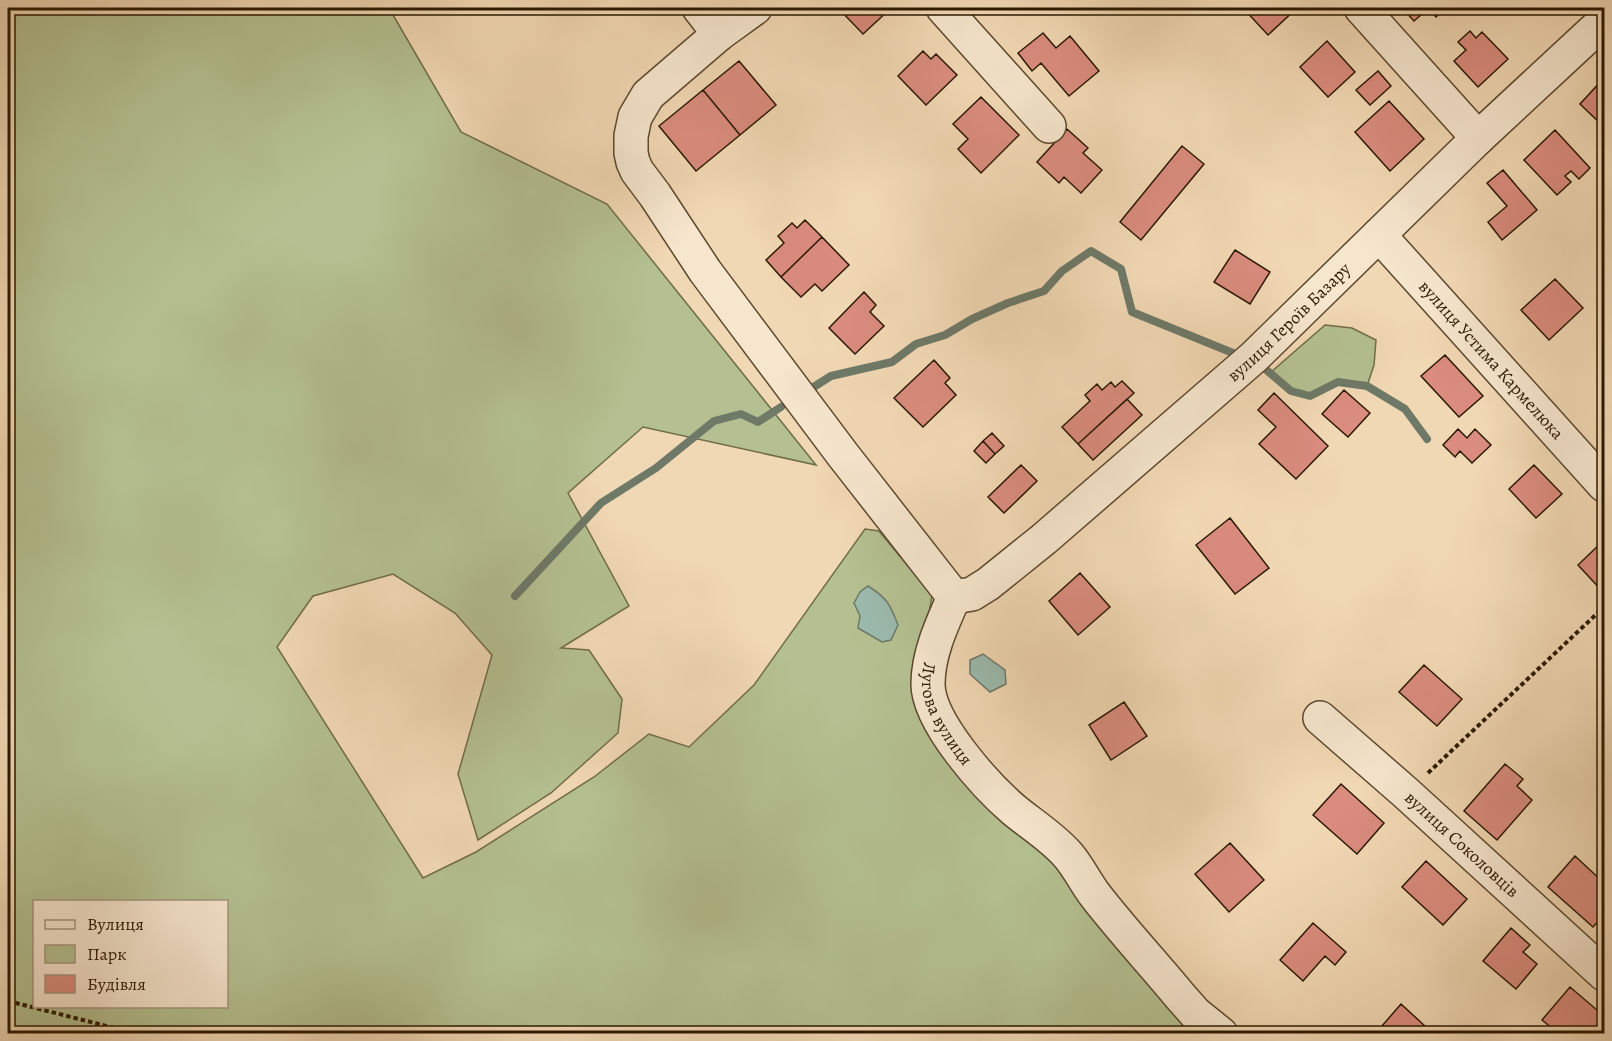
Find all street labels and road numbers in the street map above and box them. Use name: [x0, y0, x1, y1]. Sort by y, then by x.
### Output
street label: вулиця Героїв Базару: [1222, 257, 1356, 387]
street label: вулиця Устима Кармелюка: [1413, 275, 1570, 445]
street label: Лугова вулиця: [916, 661, 978, 770]
street label: вулиця Соколовців: [1400, 786, 1524, 903]

